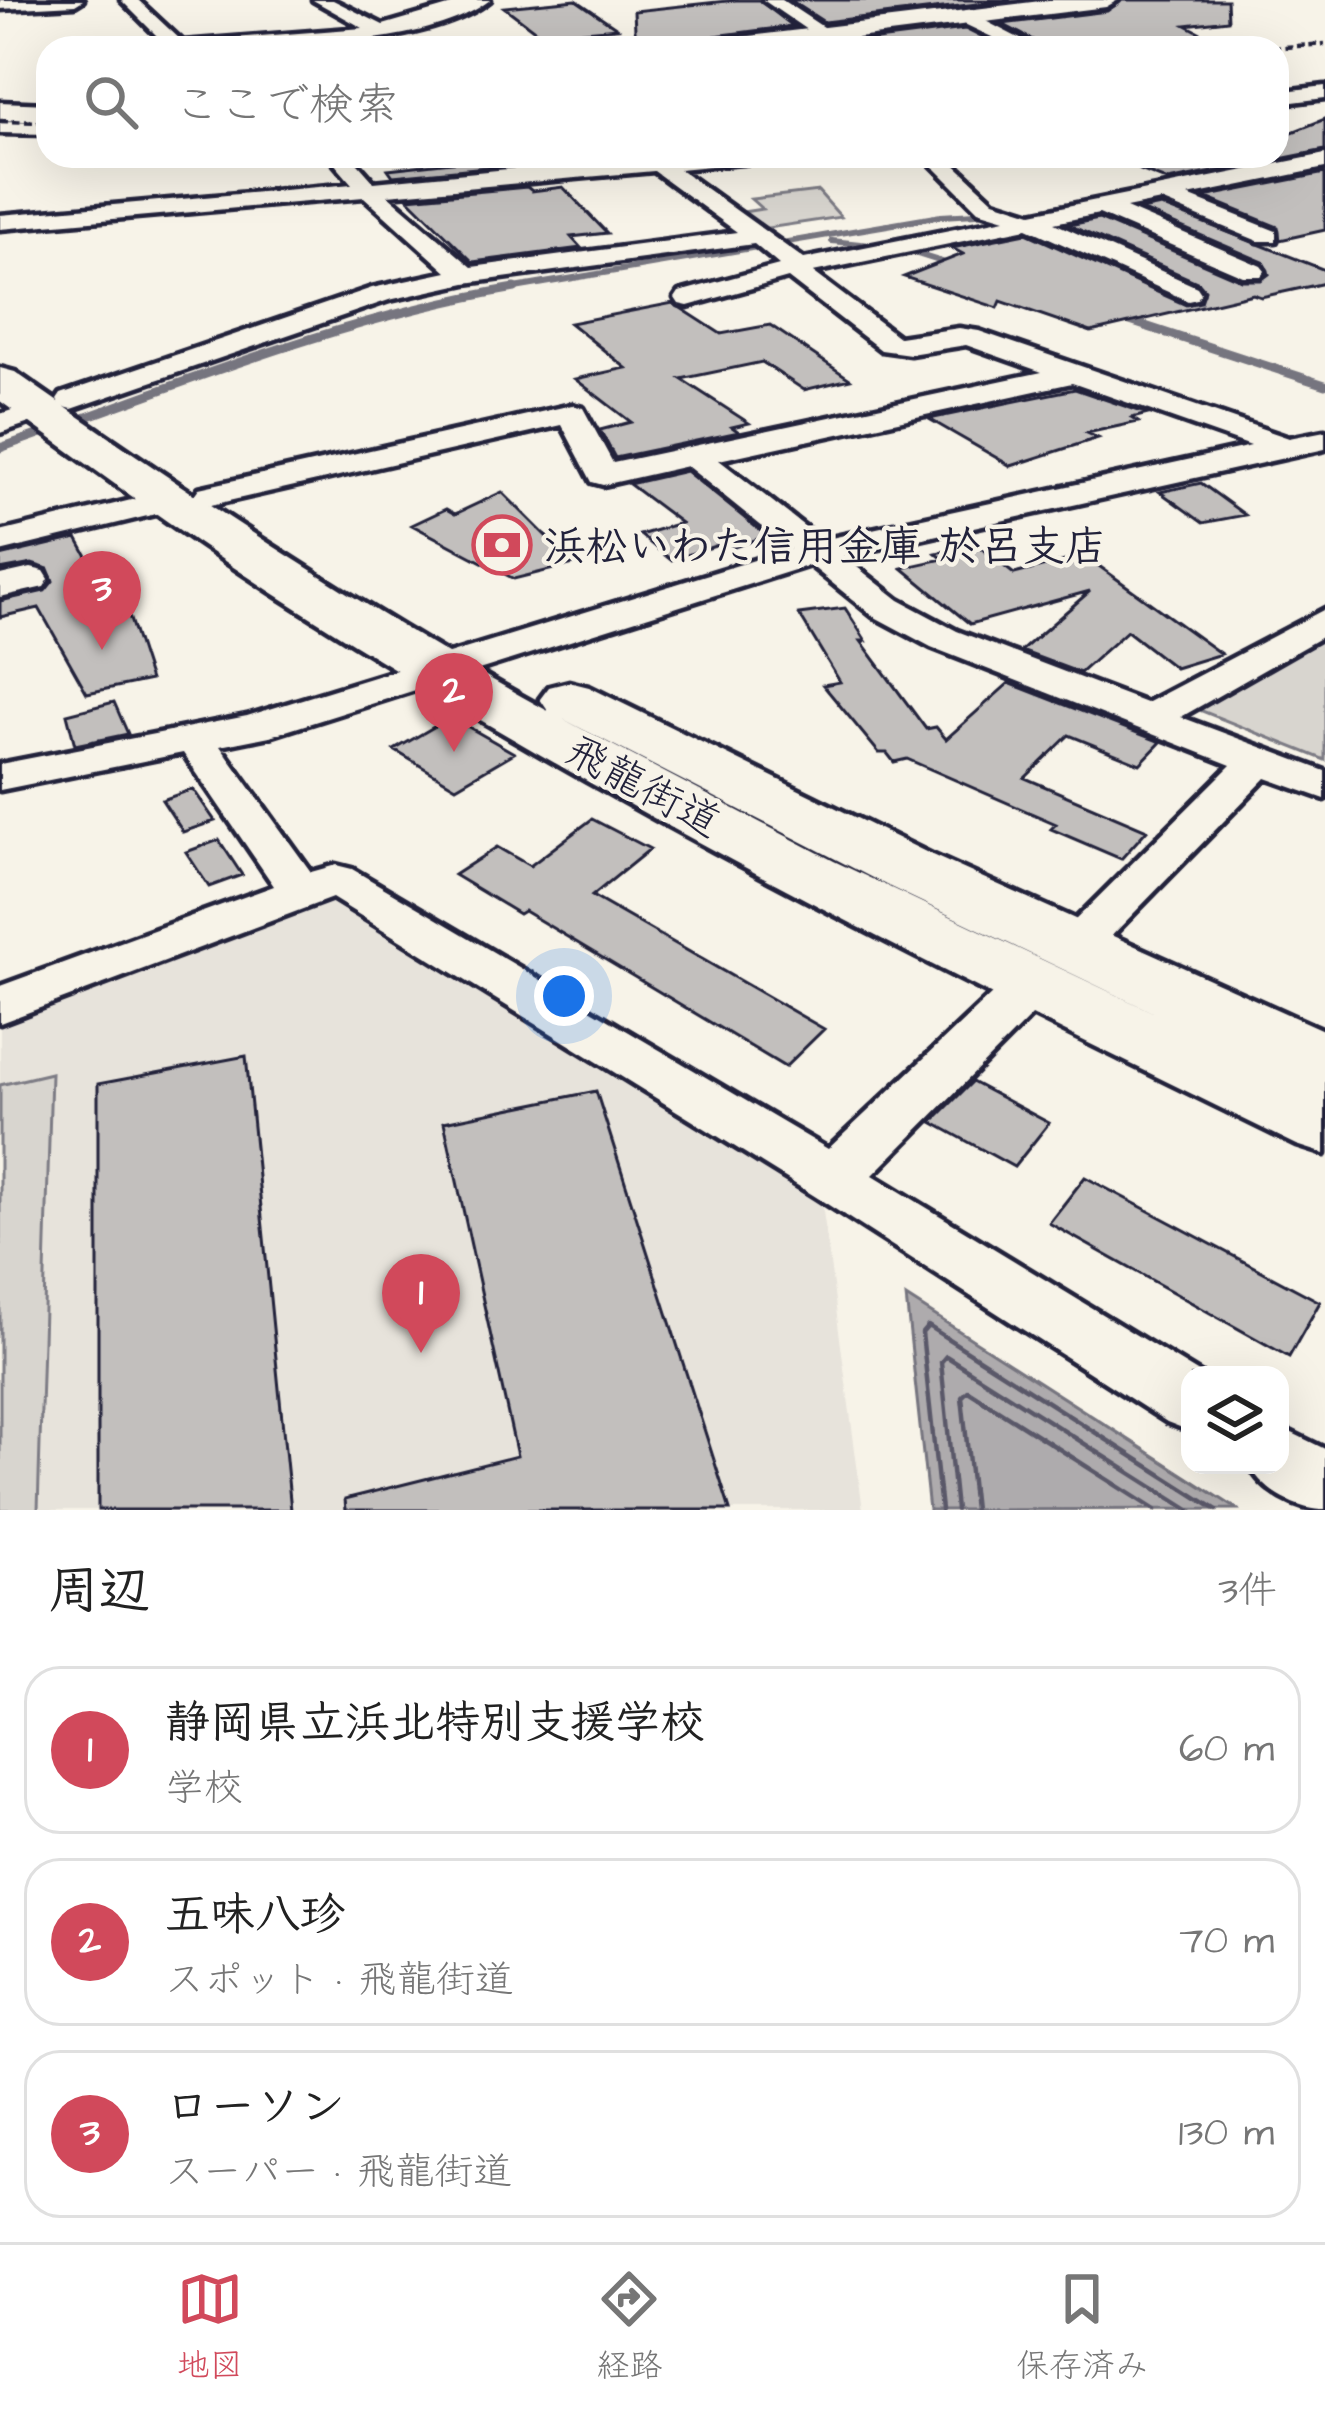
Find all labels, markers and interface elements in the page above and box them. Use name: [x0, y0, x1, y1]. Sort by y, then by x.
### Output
search box: [36, 36, 1289, 168]
icon: search: [78, 69, 144, 135]
text: ここで検索: [174, 75, 399, 137]
bank icon: 浜松いわた信用金庫 於呂支店: [471, 514, 533, 576]
place label: 浜松いわた信用金庫 於呂支店: [544, 519, 1107, 577]
pin: 3: [63, 551, 141, 650]
pin: 2: [415, 653, 493, 752]
street label: 飛龍街道: [555, 723, 730, 853]
your location: [534, 966, 594, 1026]
pin: 1: [382, 1254, 460, 1353]
map controls: [1181, 1366, 1289, 1474]
button: layers: [1181, 1366, 1289, 1474]
text: 周辺: [48, 1557, 150, 1628]
text: 3件: [1218, 1565, 1277, 1619]
text: 静岡県立浜北特別支援学校: [165, 1693, 705, 1755]
text: 1: [88, 1723, 93, 1777]
text: 60 m: [1179, 1723, 1274, 1777]
text: 学校: [165, 1762, 243, 1816]
text: 五味八珍: [165, 1885, 345, 1947]
text: 2: [79, 1915, 101, 1969]
text: 70 m: [1179, 1915, 1274, 1969]
text: スポット · 飛龍街道: [165, 1954, 514, 2008]
text: ローソン: [165, 2077, 345, 2139]
text: 3: [80, 2107, 100, 2161]
text: 130 m: [1179, 2107, 1274, 2161]
text: スーパー · 飛龍街道: [165, 2146, 512, 2200]
tab: 地図: [177, 2266, 243, 2389]
tab: 経路: [596, 2266, 662, 2389]
tab: 保存済み: [1016, 2266, 1148, 2389]

